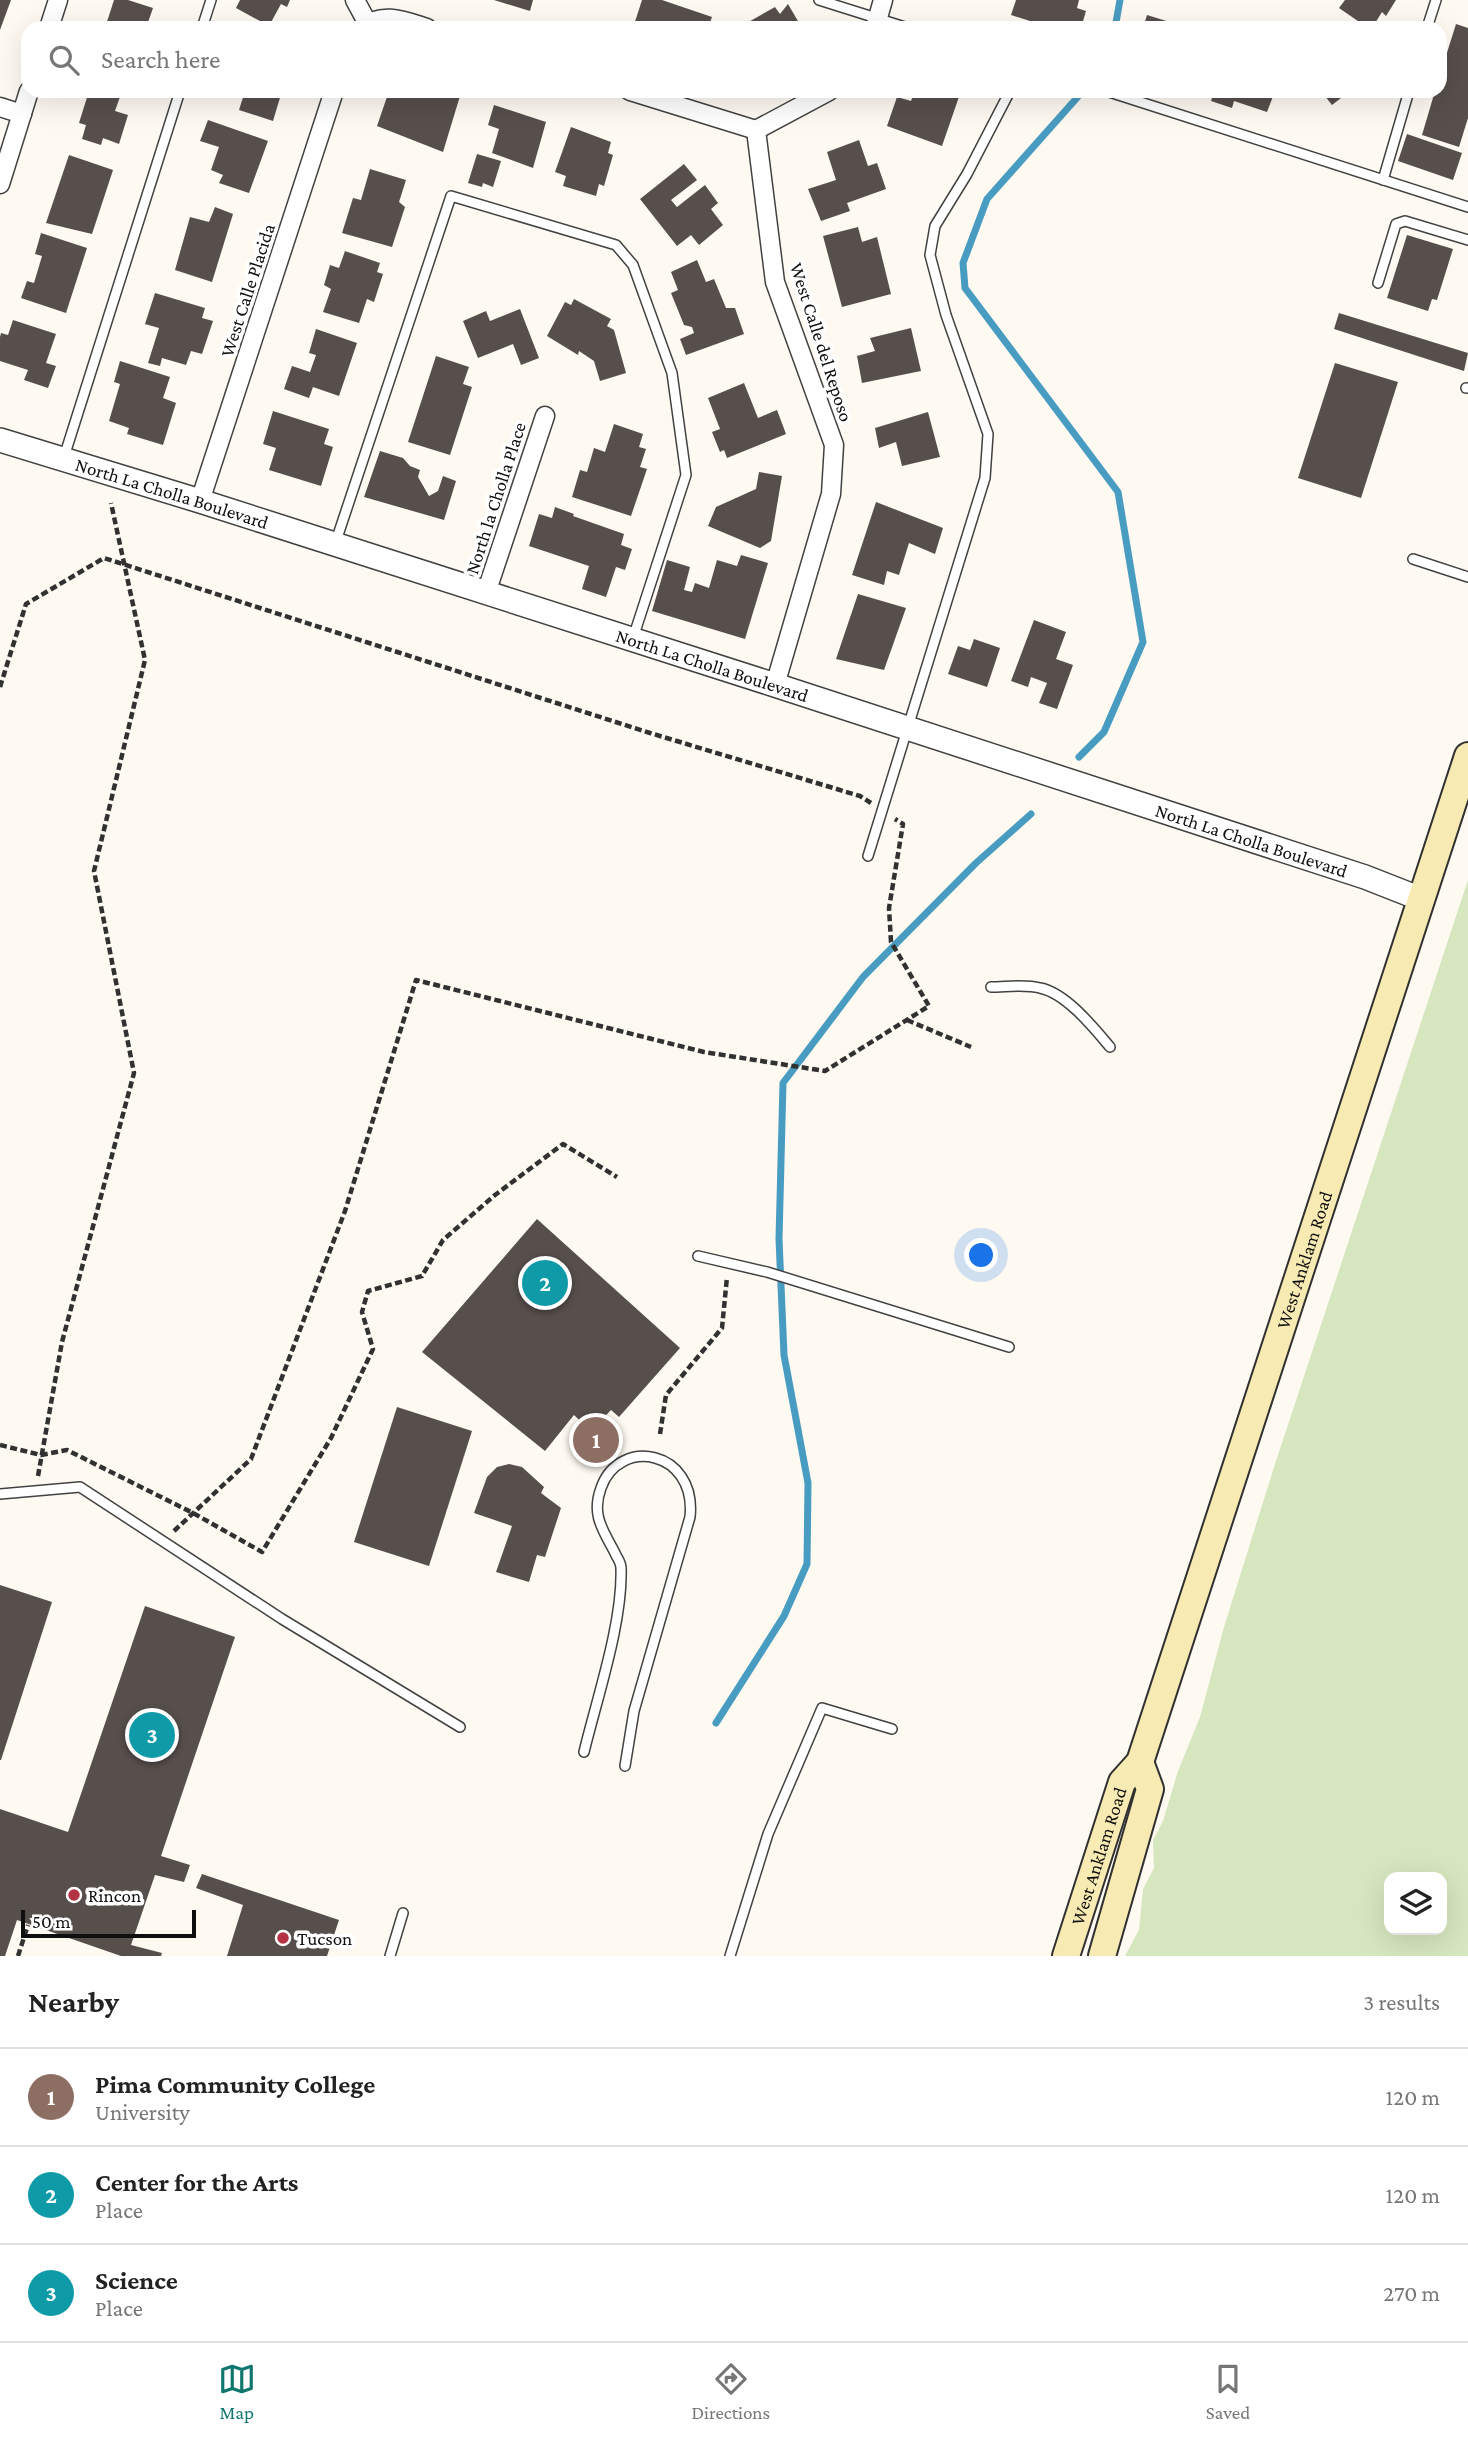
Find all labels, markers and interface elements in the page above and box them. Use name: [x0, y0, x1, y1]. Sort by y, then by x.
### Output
search box: [21, 21, 1447, 98]
icon: search: [45, 41, 83, 79]
text: Search here: [101, 45, 220, 74]
street label: West Calle Placida: [216, 221, 279, 360]
street label: West Calle del Reposo: [786, 260, 857, 424]
street label: North la Cholla Place: [461, 419, 530, 577]
street label: North La Cholla Boulevard: [73, 454, 271, 533]
street label: North La Cholla Boulevard: [613, 625, 811, 706]
street label: North La Cholla Boulevard: [1153, 800, 1350, 882]
street label: West Anklam Road: [1272, 1188, 1336, 1331]
your location: [964, 1238, 998, 1272]
pin: 2: [522, 1257, 568, 1309]
pin: 1: [573, 1414, 619, 1466]
pin: 3: [129, 1709, 175, 1761]
street label: West Anklam Road: [1067, 1785, 1131, 1928]
map controls: [1384, 1872, 1447, 1935]
button: layers: [1384, 1872, 1447, 1935]
place label: Rincon: [88, 1885, 141, 1906]
marker: Rincon: [66, 1887, 82, 1903]
scale bar: [21, 1907, 196, 1939]
text: 50 m: [32, 1911, 71, 1932]
place label: Tucson: [297, 1928, 352, 1949]
marker: Tucson: [275, 1930, 291, 1946]
text: Nearby: [28, 1985, 119, 2018]
text: 3 results: [1363, 1989, 1440, 2015]
text: Pima Community College: [95, 2070, 375, 2099]
text: 1: [47, 2084, 55, 2110]
text: 120 m: [1386, 2084, 1440, 2110]
text: University: [95, 2099, 190, 2125]
text: Center for the Arts: [95, 2168, 298, 2197]
text: 2: [45, 2182, 57, 2208]
text: 120 m: [1386, 2182, 1440, 2208]
text: Place: [95, 2197, 143, 2223]
text: Science: [95, 2266, 178, 2295]
text: 3: [45, 2280, 57, 2306]
text: 270 m: [1383, 2280, 1440, 2306]
text: Place: [95, 2295, 143, 2321]
tab: Map: [218, 2360, 256, 2423]
tab: Directions: [691, 2360, 770, 2423]
tab: Saved: [1206, 2360, 1250, 2423]

